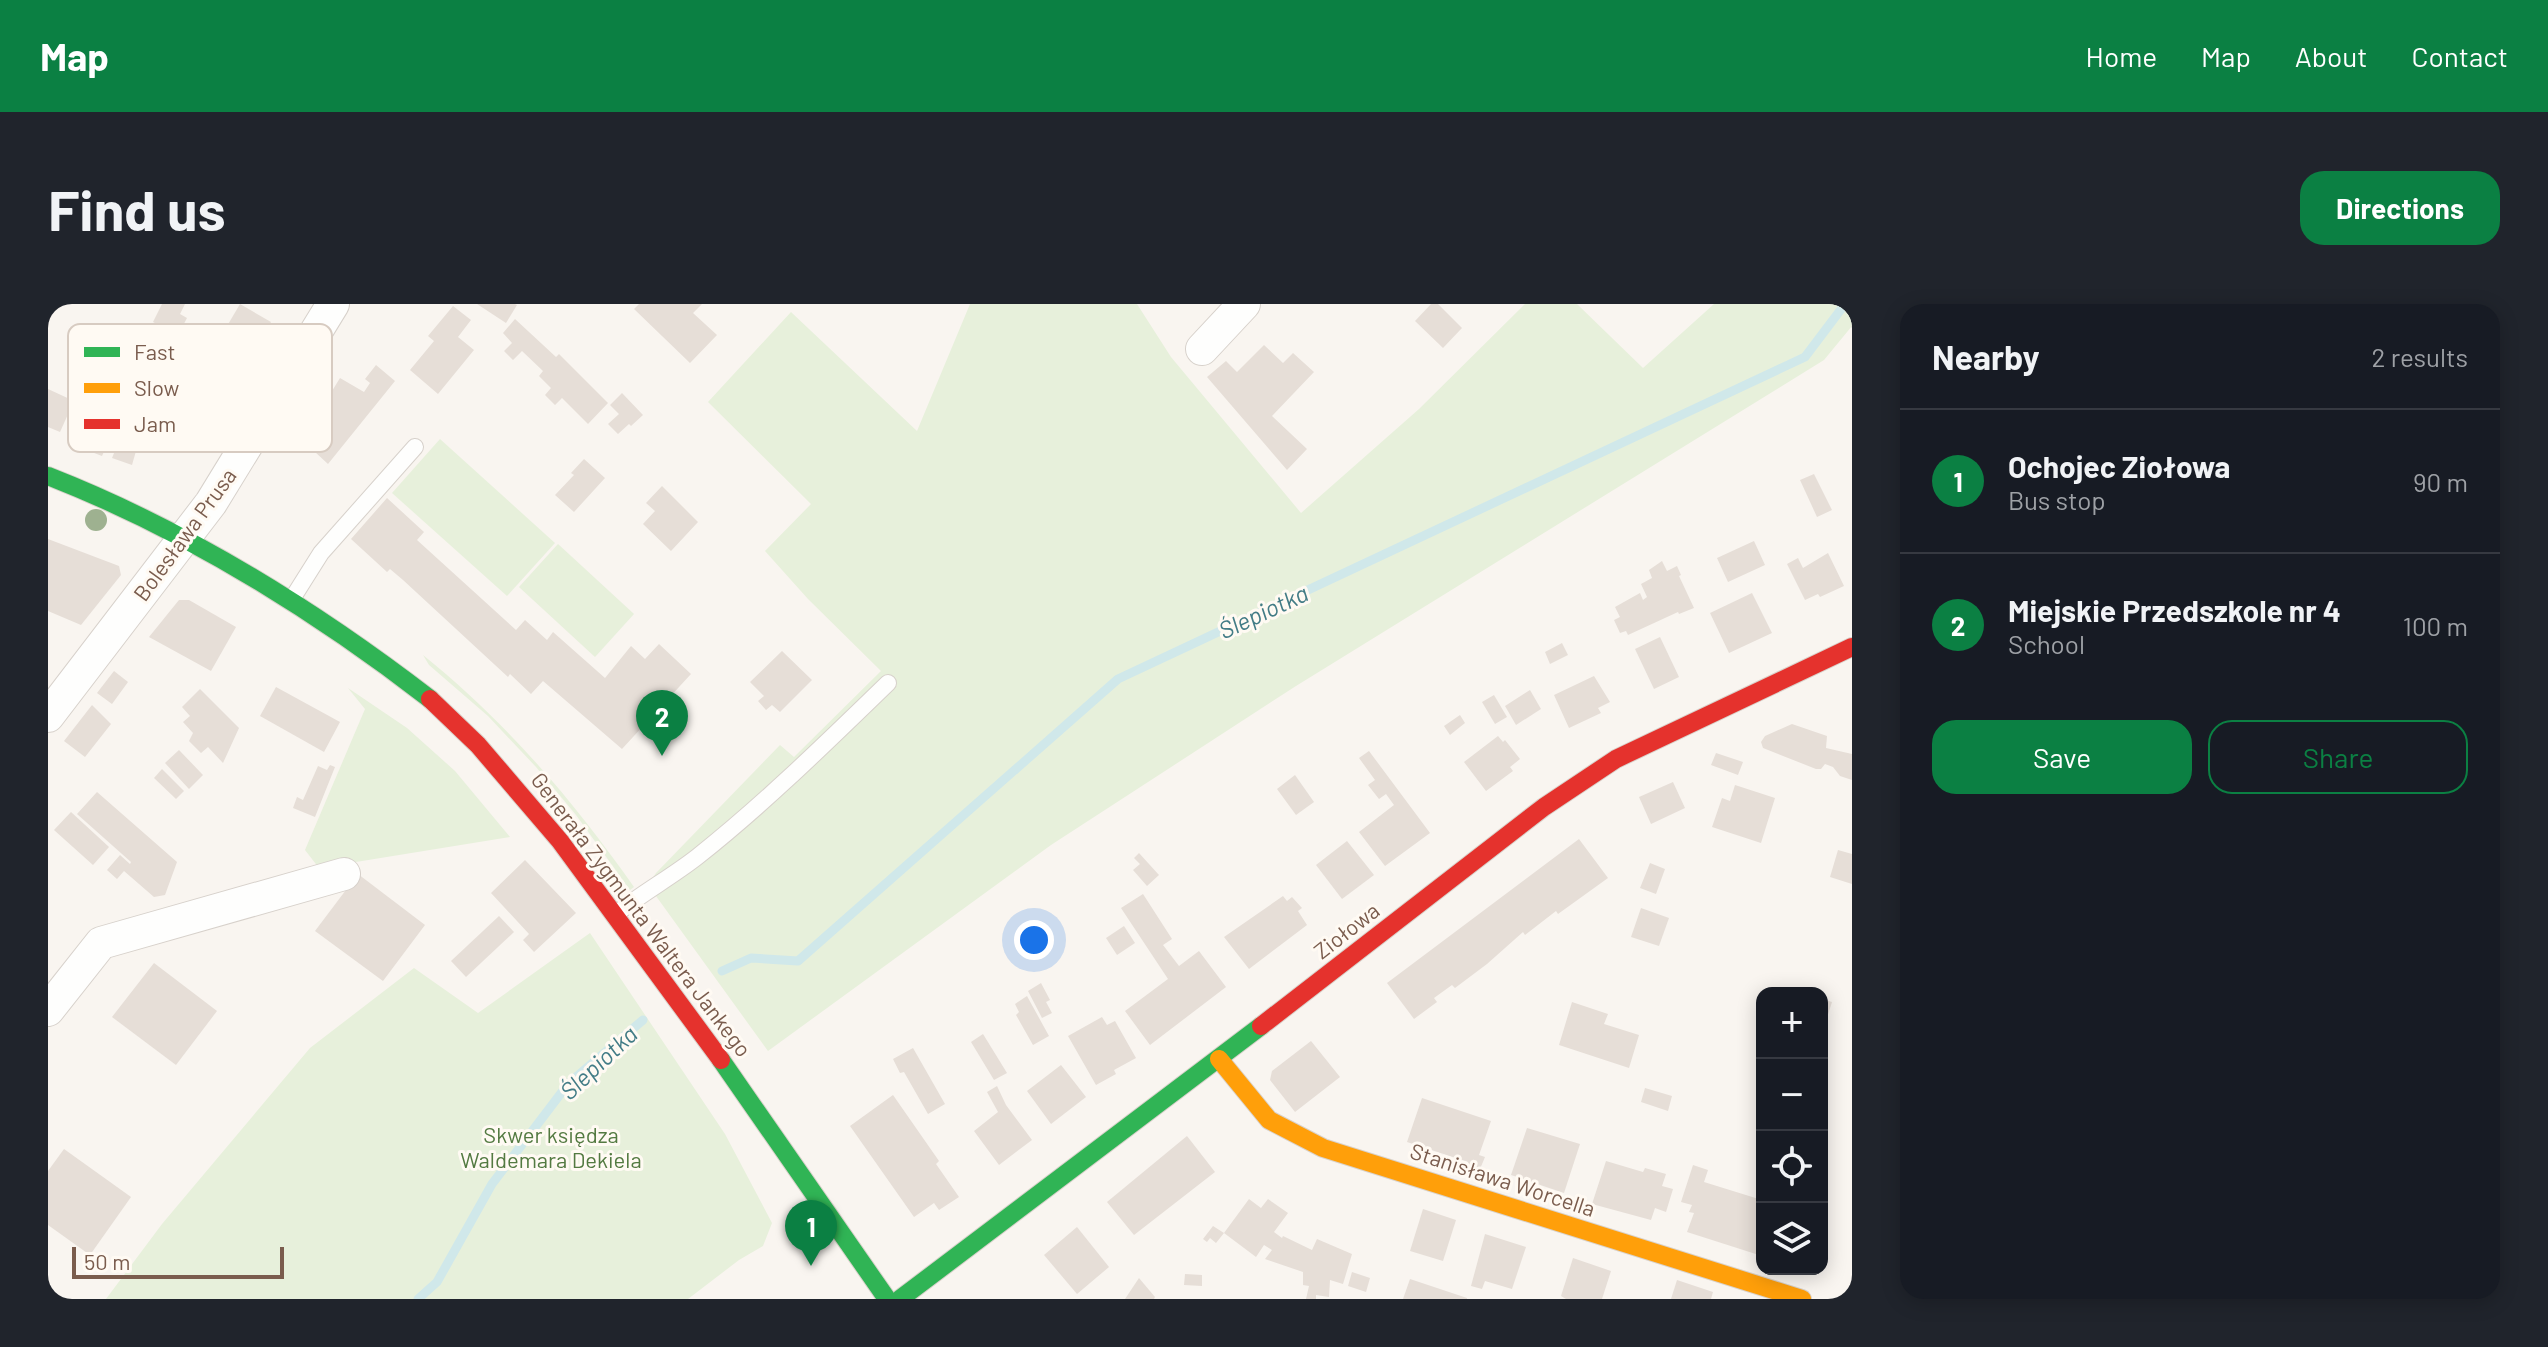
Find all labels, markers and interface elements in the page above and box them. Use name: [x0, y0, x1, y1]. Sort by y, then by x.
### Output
text: Map: [40, 33, 109, 79]
text: Home: [2086, 39, 2157, 73]
text: Map: [2201, 39, 2251, 73]
text: About: [2295, 39, 2367, 73]
text: Contact: [2411, 39, 2508, 73]
button: Directions: [2300, 171, 2500, 245]
text: Find us: [48, 175, 226, 242]
legend: [68, 324, 332, 452]
text: Nearby: [1932, 336, 2040, 377]
text: Fast: [134, 338, 176, 364]
text: 2 results: [2372, 341, 2468, 372]
text: Slow: [134, 374, 179, 400]
text: Jam: [134, 410, 176, 436]
text: Ochojec Ziołowa: [2008, 448, 2230, 484]
street label: Bolesława Prusa: [127, 463, 241, 605]
text: 1: [1953, 466, 1963, 497]
text: 90 m: [2413, 466, 2468, 497]
text: Bus stop: [2008, 484, 2106, 515]
water label: Ślepiotka: [1214, 578, 1312, 644]
text: Miejskie Przedszkole nr 4: [2008, 592, 2341, 628]
text: 2: [1951, 610, 1965, 641]
text: 100 m: [2403, 610, 2468, 641]
text: School: [2008, 628, 2085, 659]
pin: 2: [636, 690, 688, 756]
button: Save: [1932, 720, 2192, 794]
button: Share: [2208, 720, 2468, 794]
street label: Generała Zygmunta Waltera Jankego: [526, 767, 758, 1061]
street label: Ziołowa: [1308, 896, 1384, 964]
your location: [1014, 920, 1054, 960]
map controls: [1756, 987, 1828, 1275]
button: +: [1756, 987, 1828, 1059]
water label: Ślepiotka: [553, 1019, 643, 1105]
button: −: [1756, 1059, 1828, 1131]
park label: Skwer księdza Waldemara Dekiela: [460, 1121, 642, 1172]
button: locate: [1756, 1131, 1828, 1203]
street label: Stanisława Worcella: [1407, 1137, 1599, 1221]
pin: 1: [785, 1200, 837, 1266]
button: layers: [1756, 1203, 1828, 1275]
scale bar: [72, 1243, 284, 1279]
text: 50 m: [84, 1248, 130, 1274]

